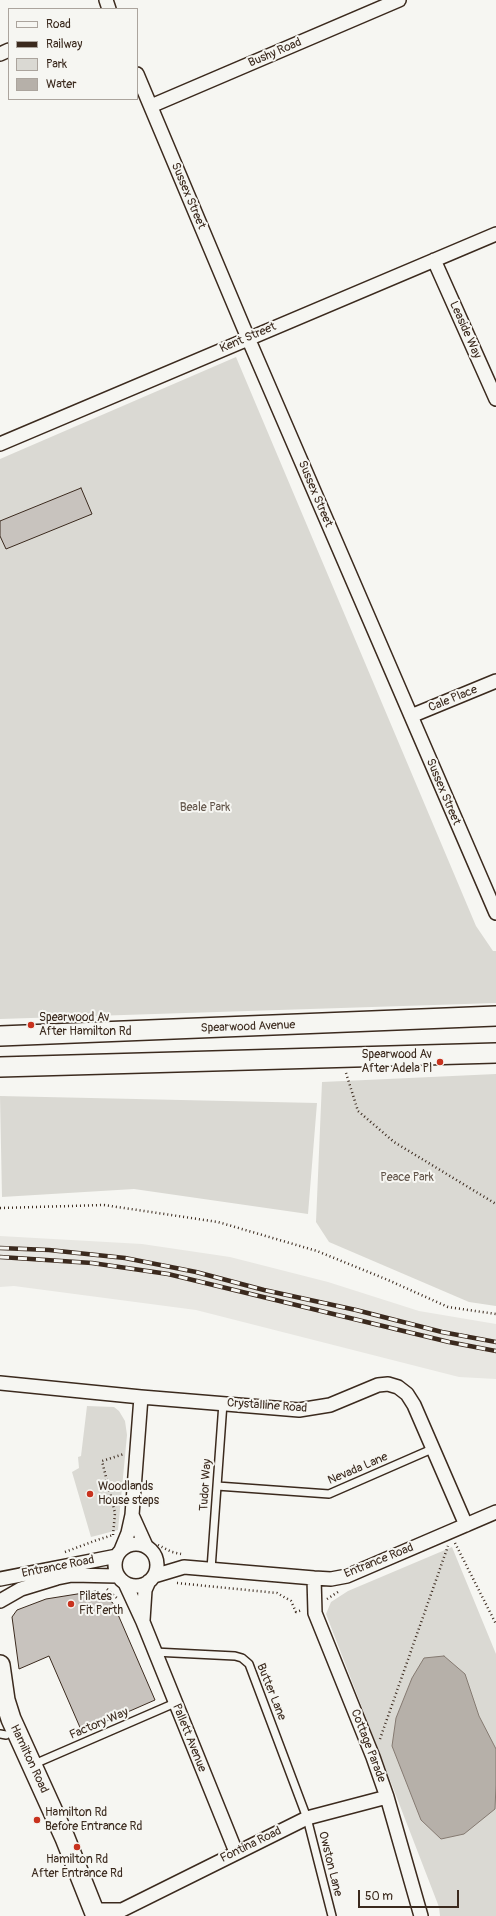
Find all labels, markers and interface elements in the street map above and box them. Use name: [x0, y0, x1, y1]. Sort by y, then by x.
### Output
legend: [8, 8, 138, 100]
text: Road: [46, 17, 71, 32]
street label: Bushy Road: [246, 35, 304, 71]
text: Railway: [46, 37, 82, 52]
text: Park: [46, 57, 67, 72]
text: Water: [46, 77, 77, 92]
street label: Sussex Street: [168, 161, 208, 231]
street label: Leaside Way: [446, 299, 484, 361]
street label: Kent Street: [218, 320, 278, 356]
street label: Sussex Street: [295, 459, 335, 529]
street label: Cale Place: [426, 683, 480, 715]
street label: Sussex Street: [423, 757, 463, 827]
park label: Beale Park: [180, 801, 230, 815]
place label: Spearwood Av After Hamilton Rd: [39, 1011, 132, 1039]
street label: Spearwood Avenue: [200, 1018, 296, 1036]
marker: Spearwood Av After Hamilton Rd: [26, 1020, 36, 1030]
place label: Spearwood Av After Adela Pl: [361, 1048, 432, 1076]
marker: Spearwood Av After Adela Pl: [435, 1057, 445, 1067]
park label: Peace Park: [380, 1171, 434, 1185]
street label: Crystalline Road: [226, 1396, 308, 1416]
street label: Nevada Lane: [326, 1450, 390, 1488]
street label: Tudor Way: [197, 1458, 215, 1512]
place label: Woodlands House steps: [98, 1480, 159, 1508]
marker: Woodlands House steps: [85, 1489, 95, 1499]
street label: Entrance Road: [342, 1541, 416, 1581]
street label: Entrance Road: [21, 1553, 95, 1581]
place label: Pilates Fit Perth: [79, 1590, 123, 1618]
marker: Pilates Fit Perth: [66, 1599, 76, 1609]
street label: Butter Lane: [253, 1661, 289, 1723]
street label: Pallett Avenue: [169, 1702, 209, 1774]
street label: Factory Way: [67, 1705, 131, 1743]
street label: Cottage Parade: [347, 1707, 389, 1785]
street label: Hamilton Road: [7, 1722, 51, 1796]
place label: Hamilton Rd Before Entrance Rd: [45, 1806, 142, 1834]
marker: Hamilton Rd Before Entrance Rd: [32, 1815, 42, 1825]
street label: Fontina Road: [218, 1824, 284, 1866]
street label: Owston Lane: [315, 1830, 345, 1898]
marker: Hamilton Rd After Entrance Rd: [72, 1842, 82, 1852]
place label: Hamilton Rd After Entrance Rd: [31, 1853, 123, 1881]
scale bar: [360, 1882, 461, 1908]
text: 50 m: [365, 1889, 393, 1904]

